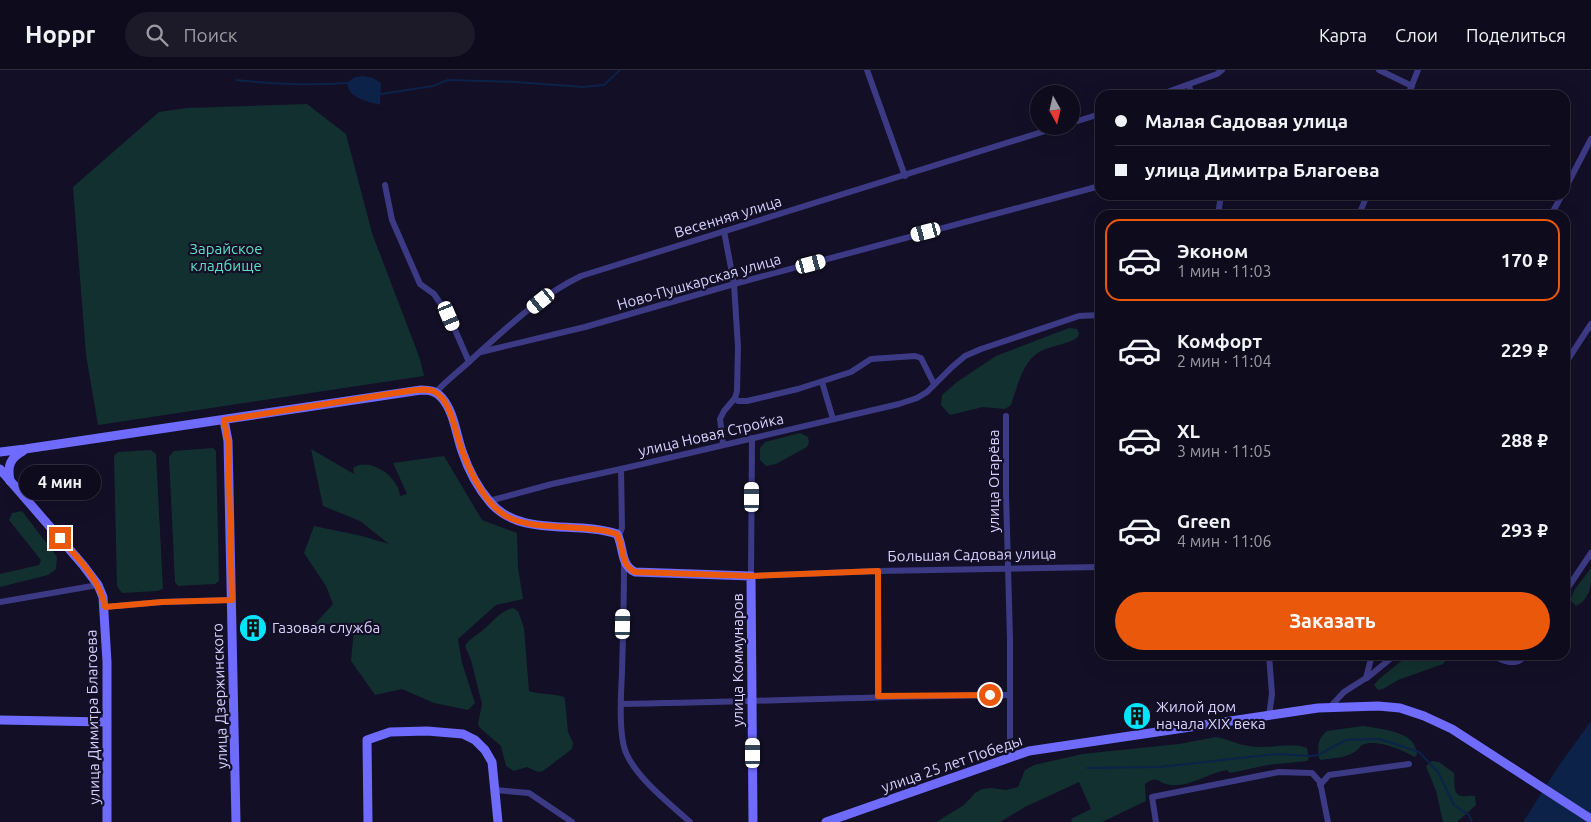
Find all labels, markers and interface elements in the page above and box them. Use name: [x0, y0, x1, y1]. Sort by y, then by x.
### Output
search box: [125, 12, 475, 57]
text: Hoppr: [25, 21, 95, 48]
icon: search: [143, 21, 171, 49]
text: Поиск: [183, 24, 238, 46]
text: Карта: [1319, 25, 1367, 45]
text: Слои: [1395, 25, 1438, 45]
text: Поделиться: [1466, 25, 1566, 45]
north arrow: [1030, 85, 1080, 135]
map controls: [1030, 85, 1080, 135]
text: Малая Садовая улица: [1145, 110, 1348, 132]
text: улица Димитра Благоева: [1145, 159, 1380, 181]
street label: Весенняя улица: [672, 192, 784, 241]
car: [909, 221, 942, 243]
icon: car: [1117, 238, 1162, 283]
park label: Зарайское кладбище: [190, 240, 262, 274]
text: Эконом: [1177, 240, 1248, 262]
text: 170 ₽: [1501, 249, 1548, 271]
street label: Ново-Пушкарская улица: [615, 250, 783, 313]
car: [794, 253, 827, 275]
text: 1 мин · 11:03: [1177, 262, 1271, 280]
car: [524, 286, 557, 316]
car: [436, 299, 461, 333]
icon: car: [1117, 328, 1162, 373]
text: Комфорт: [1177, 330, 1262, 352]
text: 229 ₽: [1501, 339, 1548, 361]
text: 2 мин · 11:04: [1177, 352, 1271, 370]
street label: улица Новая Стройка: [637, 410, 785, 460]
icon: car: [1117, 418, 1162, 463]
text: XL: [1177, 420, 1200, 442]
text: 288 ₽: [1501, 429, 1548, 451]
street label: улица Огарёва: [985, 430, 1002, 532]
text: 3 мин · 11:05: [1177, 442, 1271, 460]
callout: 4 мин: [19, 466, 101, 500]
text: 4 мин: [38, 473, 82, 491]
car: [744, 482, 759, 512]
icon: car: [1117, 508, 1162, 553]
text: Green: [1177, 510, 1231, 532]
text: 293 ₽: [1501, 519, 1548, 541]
route end: [49, 527, 71, 549]
text: 4 мин · 11:06: [1177, 532, 1271, 550]
street label: Большая Садовая улица: [887, 545, 1057, 564]
button: Заказать: [1115, 592, 1550, 650]
street label: улица Коммунаров: [729, 593, 746, 727]
car: [615, 609, 630, 639]
building icon: Газовая служба: [238, 613, 268, 643]
place label: Газовая служба: [272, 619, 380, 636]
street label: улица Дзержинского: [208, 623, 231, 769]
street label: улица Димитра Благоева: [82, 629, 103, 805]
route start: [979, 684, 1001, 706]
place label: Жилой дом начала XIX века: [1156, 698, 1266, 732]
building icon: Жилой дом начала XIX века: [1122, 701, 1152, 731]
street label: улица 25 лет Победы: [879, 731, 1025, 796]
car: [745, 738, 760, 768]

